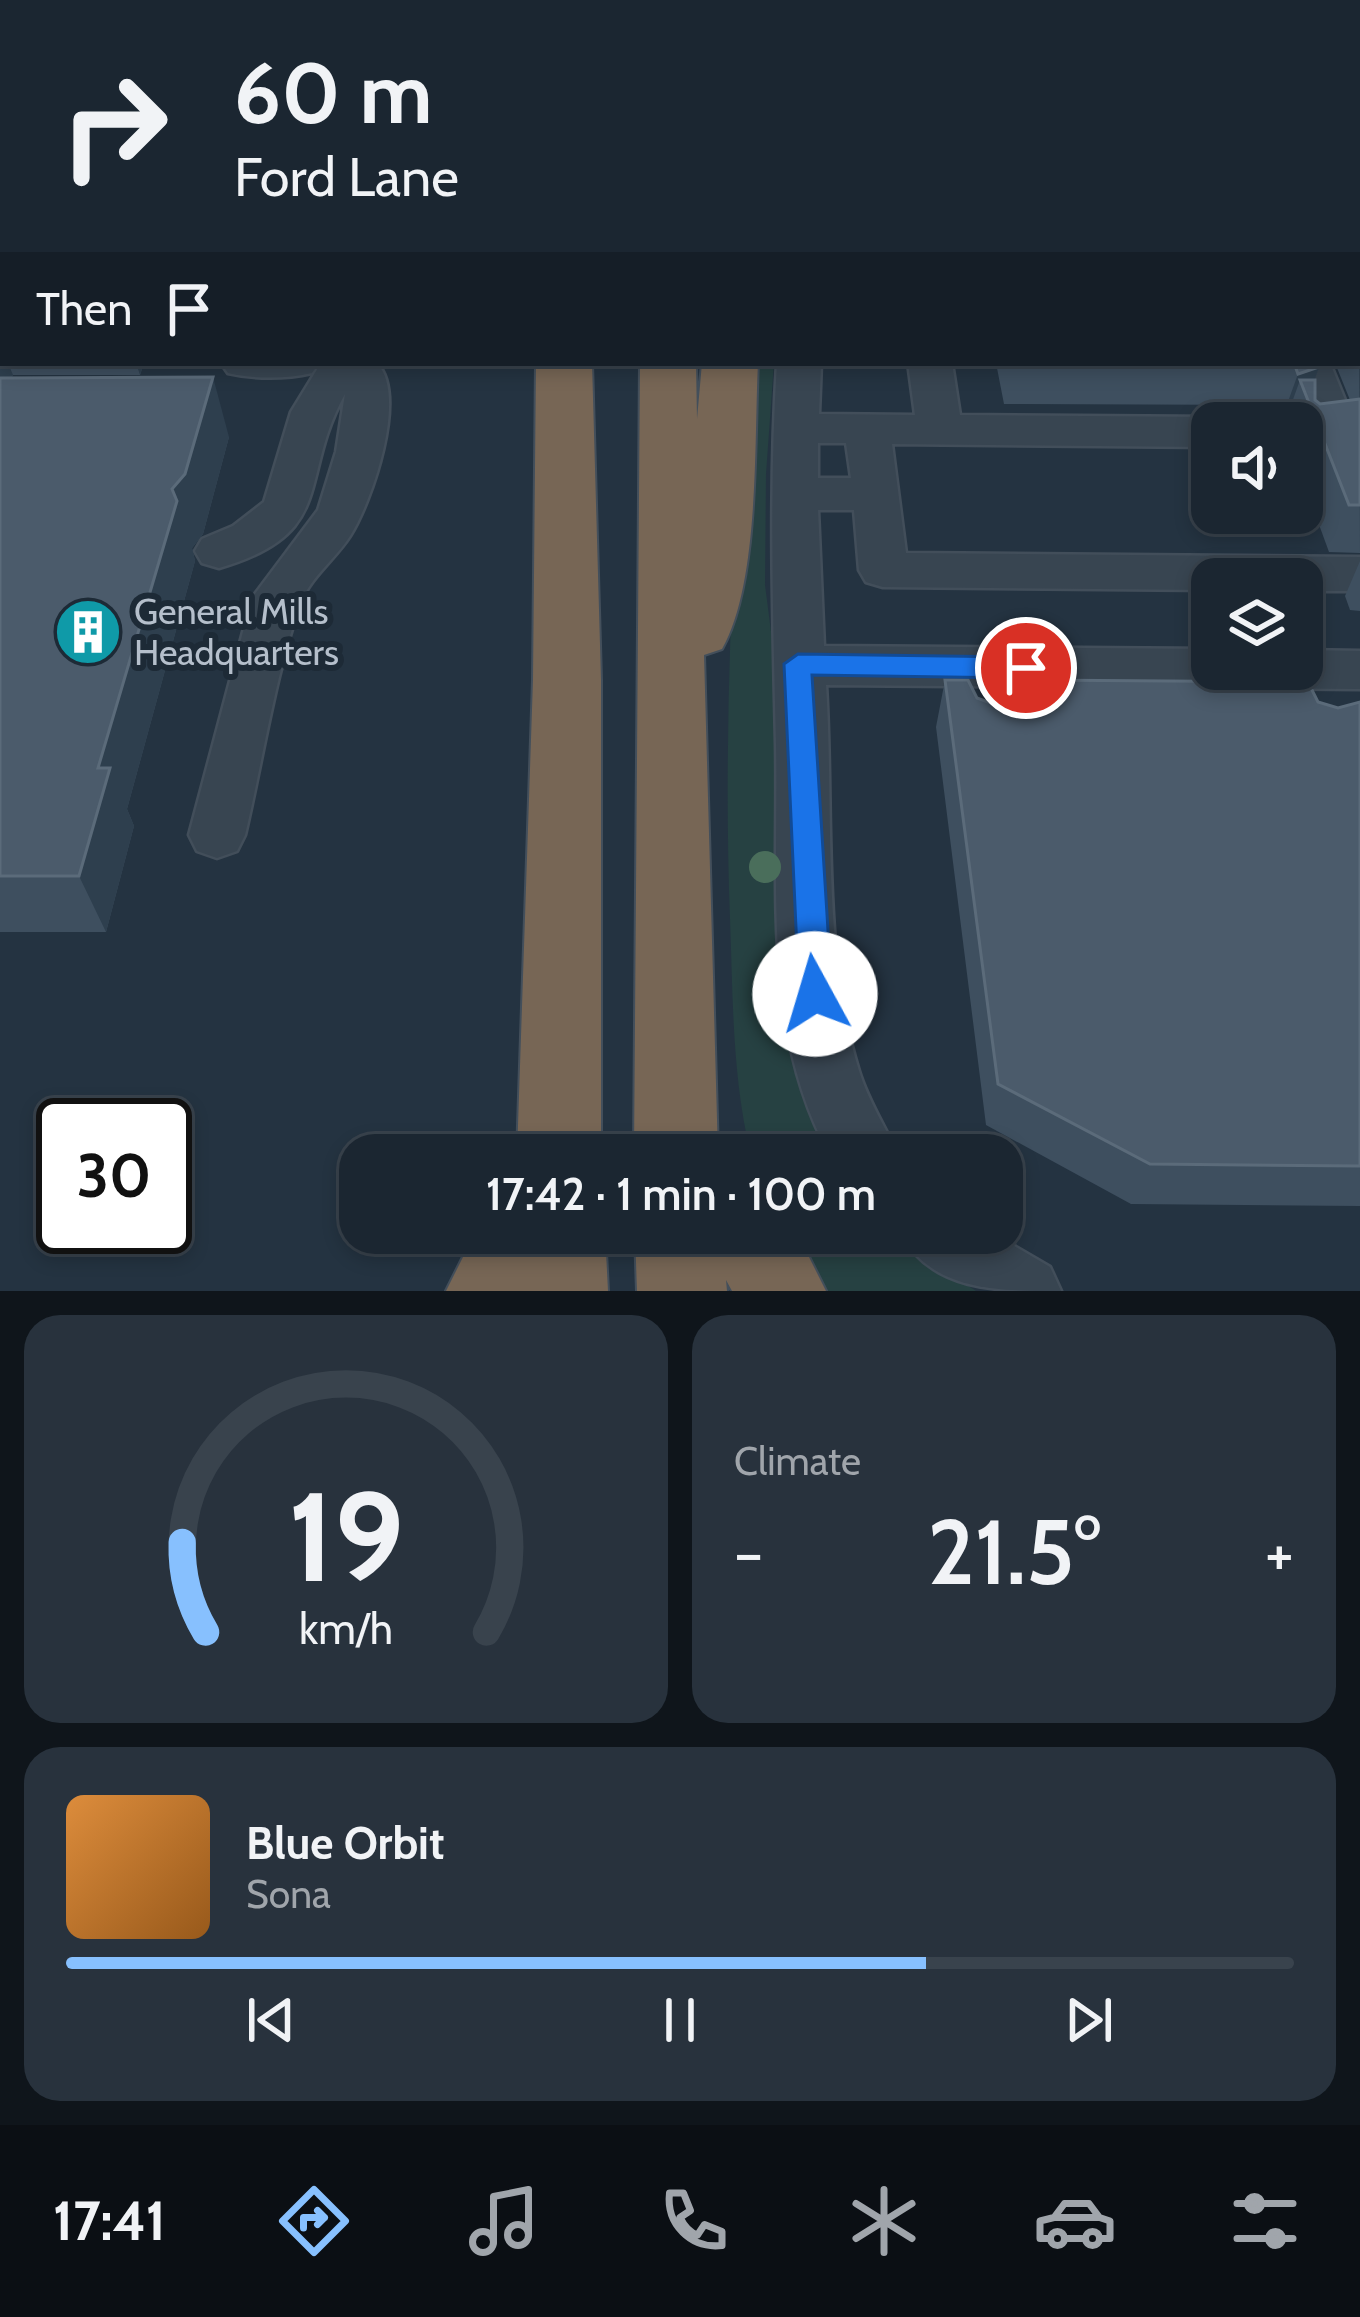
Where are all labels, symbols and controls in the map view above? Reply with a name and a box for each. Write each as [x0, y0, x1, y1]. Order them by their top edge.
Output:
text: 60 m [234, 42, 432, 144]
icon: right [36, 48, 192, 204]
text: Ford Lane [234, 144, 459, 210]
icon: arrive [156, 276, 222, 342]
text: Then [36, 282, 132, 336]
map controls [1191, 402, 1323, 690]
button: sound [1191, 402, 1323, 534]
button: layers [1191, 558, 1323, 690]
place label: General Mills Headquarters [134, 589, 339, 674]
building icon: General Mills Headquarters [53, 597, 123, 667]
pin [975, 617, 1077, 719]
icon: arrive [993, 635, 1059, 701]
position arrow [752, 931, 878, 1057]
speed limit sign: 30 [36, 1098, 192, 1254]
text: 17:42 · 1 min · 100 m [486, 1167, 876, 1221]
text: Climate [734, 1437, 861, 1485]
text: 19 [288, 1461, 404, 1612]
text: 21.5° [927, 1497, 1101, 1607]
text: − [734, 1512, 763, 1593]
text: + [1265, 1512, 1294, 1593]
text: km/h [299, 1603, 393, 1655]
text: Blue Orbit [246, 1816, 444, 1870]
text: Sona [246, 1870, 331, 1918]
icon: previous [238, 1987, 304, 2053]
icon: pause [647, 1987, 713, 2053]
icon: next [1056, 1987, 1122, 2053]
icon: directions [272, 2179, 356, 2263]
icon: music [462, 2179, 546, 2263]
icon: phone [652, 2179, 736, 2263]
icon: climate [842, 2179, 926, 2263]
icon: car [1033, 2179, 1117, 2263]
icon: filters [1223, 2179, 1307, 2263]
text: 17:41 [53, 2188, 166, 2254]

